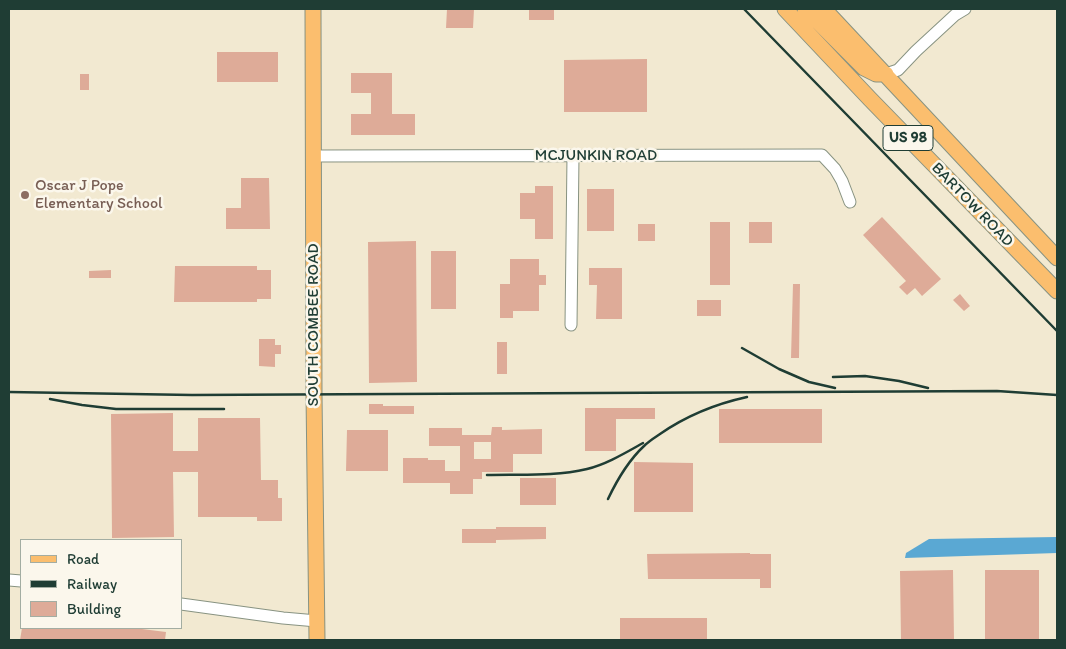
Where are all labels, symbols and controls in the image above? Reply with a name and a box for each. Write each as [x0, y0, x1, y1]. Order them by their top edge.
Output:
road number: US 98 [883, 126, 933, 150]
street label: MCJUNKIN ROAD [535, 146, 657, 166]
street label: BARTOW ROAD [927, 159, 1017, 251]
place label: Oscar J Pope Elementary School [35, 176, 163, 214]
marker: Oscar J Pope Elementary School [19, 189, 31, 201]
street label: SOUTH COMBEE ROAD [304, 243, 324, 407]
legend [20, 539, 182, 629]
text: Road [67, 550, 99, 568]
text: Railway [67, 575, 117, 593]
text: Building [67, 600, 121, 618]

